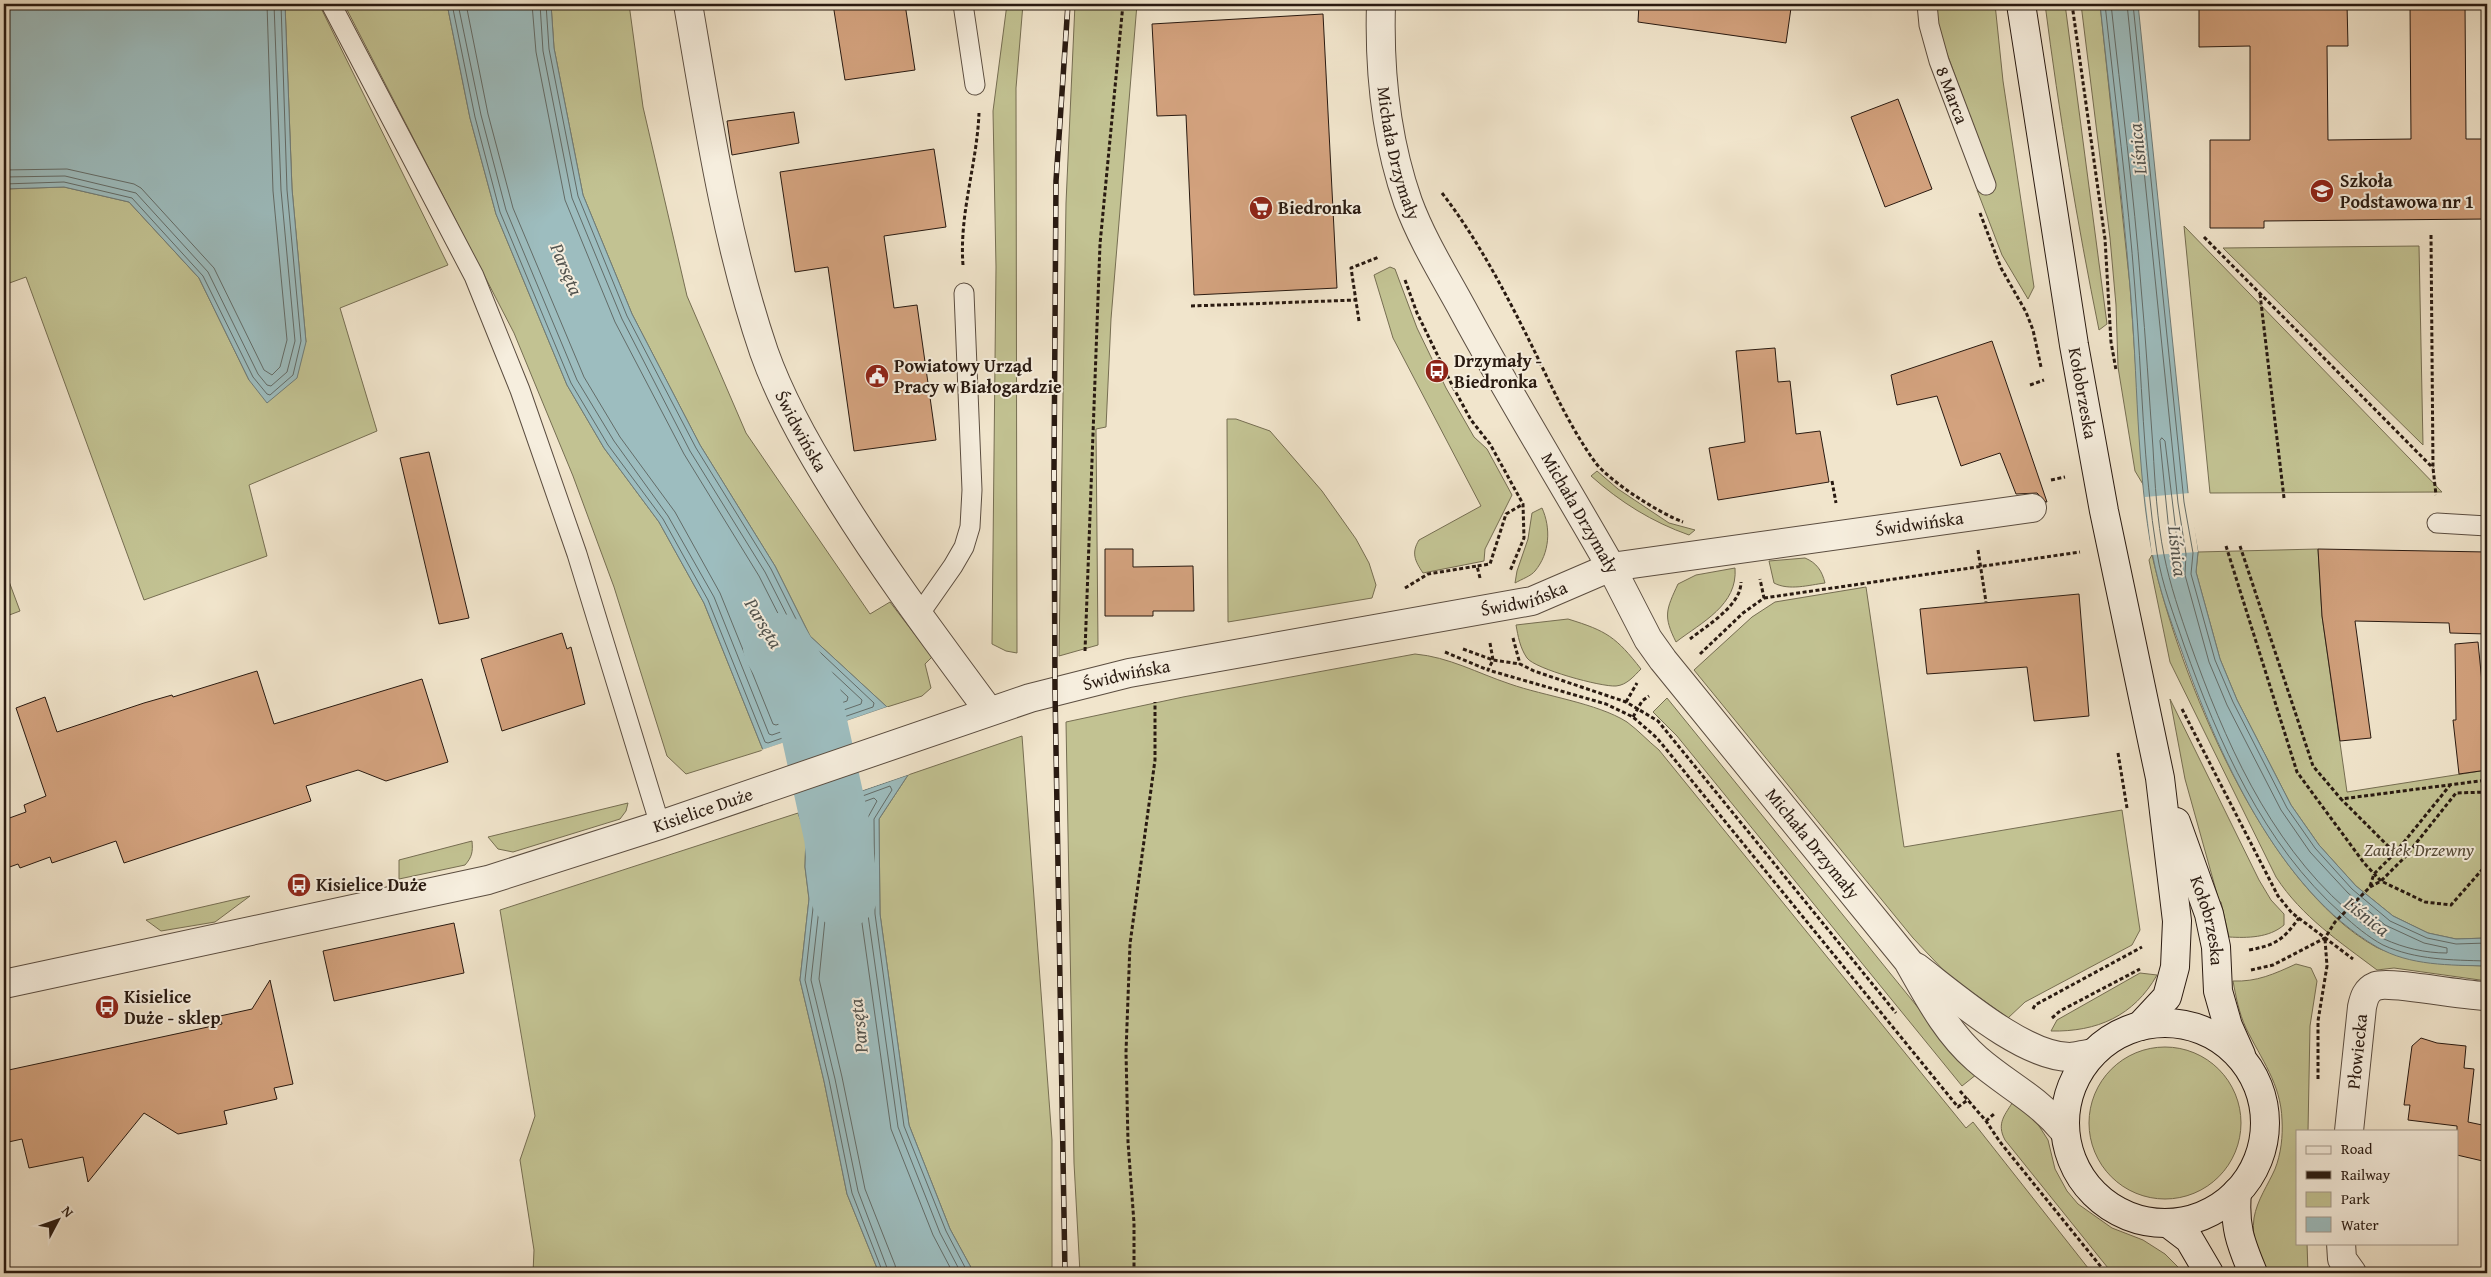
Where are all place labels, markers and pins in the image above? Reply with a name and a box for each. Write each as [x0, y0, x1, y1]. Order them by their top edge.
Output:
place label: Szkoła Podstawowa nr 1 [2340, 167, 2474, 215]
school or university icon: Szkoła Podstawowa nr 1 [2309, 178, 2335, 204]
place label: Biedronka [1278, 194, 1362, 221]
supermarket icon: Biedronka [1248, 195, 1274, 221]
place label: Drzymały - Biedronka [1454, 347, 1543, 395]
place label: Powiatowy Urząd Pracy w Białogardzie [894, 352, 1062, 400]
bus stop icon: Drzymały - Biedronka [1424, 358, 1450, 384]
public building icon: Powiatowy Urząd Pracy w Białogardzie [864, 363, 890, 389]
place label: Kisielice Duże [316, 871, 427, 898]
bus stop icon: Kisielice Duże [286, 872, 312, 898]
place label: Kisielice Duże - sklep [124, 983, 221, 1031]
bus stop icon: Kisielice Duże - sklep [94, 994, 120, 1020]

